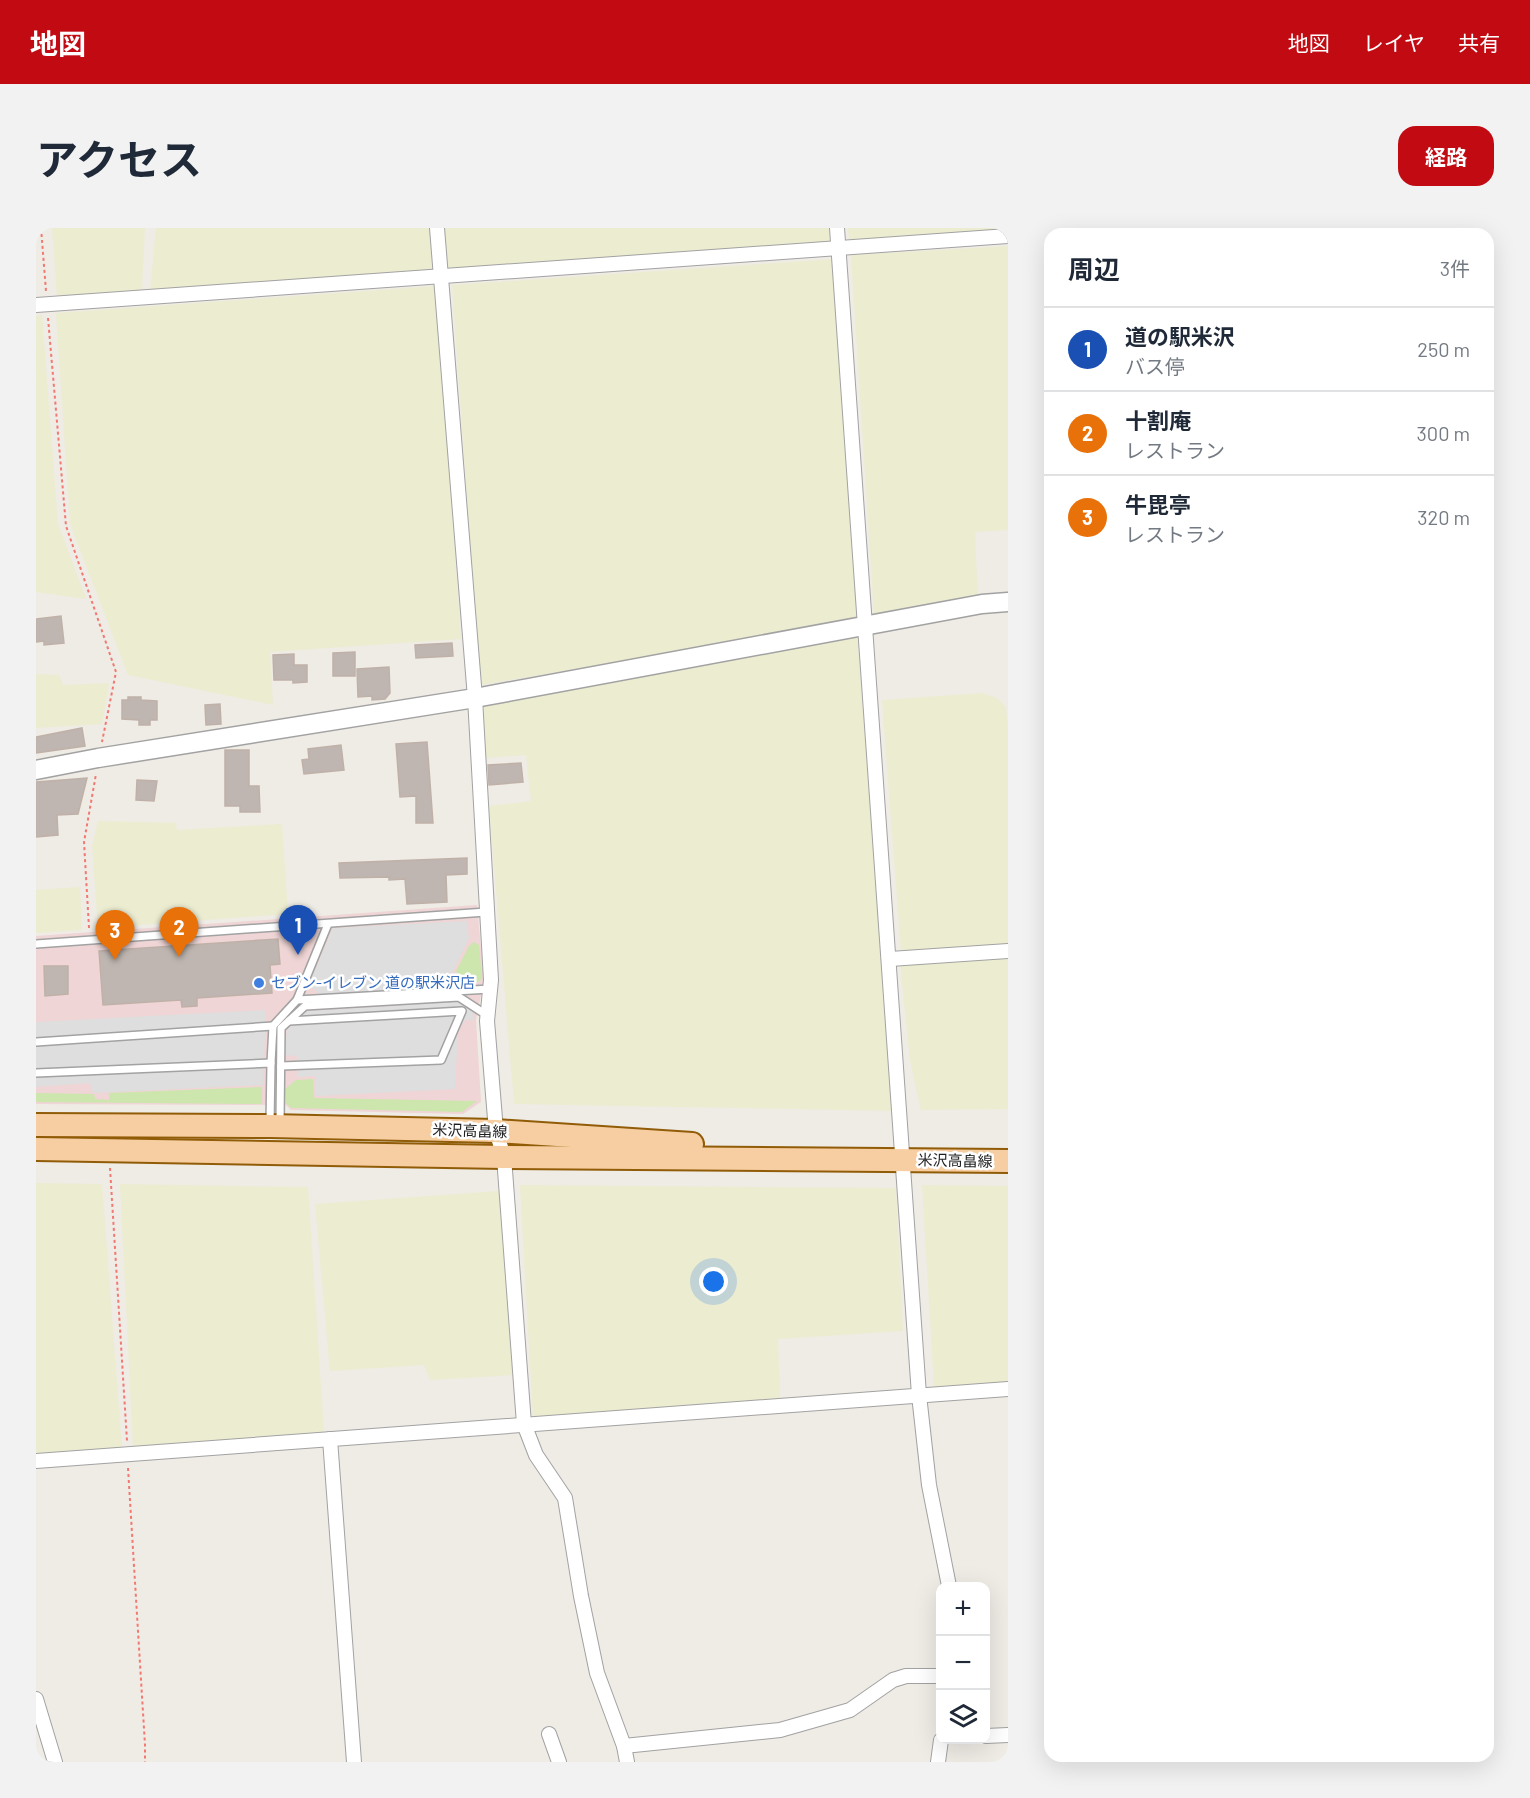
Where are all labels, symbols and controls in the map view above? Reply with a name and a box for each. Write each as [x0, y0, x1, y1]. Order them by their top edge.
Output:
text: 地図 [30, 26, 86, 60]
text: 地図 [1288, 30, 1330, 55]
text: レイヤ [1363, 30, 1425, 55]
text: 共有 [1458, 30, 1500, 55]
button: 経路 [1398, 126, 1494, 186]
text: アクセス [36, 133, 202, 183]
text: 周辺 [1068, 253, 1120, 284]
text: 3件 [1440, 256, 1470, 280]
text: 道の駅米沢 [1125, 323, 1235, 349]
text: 1 [1084, 337, 1091, 361]
text: 250 m [1417, 337, 1470, 361]
text: バス停 [1125, 354, 1185, 378]
text: 十割庵 [1125, 407, 1191, 433]
text: 2 [1082, 421, 1093, 445]
text: 300 m [1417, 421, 1470, 445]
text: レストラン [1125, 438, 1225, 462]
text: 牛毘亭 [1125, 491, 1191, 517]
text: 3 [1082, 505, 1093, 529]
text: 320 m [1417, 505, 1470, 529]
text: レストラン [1125, 522, 1225, 546]
pin: 1 [278, 906, 318, 955]
pin: 2 [160, 908, 198, 957]
pin: 3 [96, 910, 134, 960]
place label: セブン-イレブン 道の駅米沢店 [271, 973, 475, 991]
marker: セブン-イレブン 道の駅米沢店 [252, 976, 266, 990]
street label: 米沢高畠線 [432, 1120, 508, 1140]
street label: 米沢高畠線 [917, 1150, 993, 1170]
your location [699, 1267, 728, 1296]
map controls [936, 1582, 990, 1744]
button: + [936, 1582, 990, 1636]
button: − [936, 1636, 990, 1690]
button: layers [936, 1690, 990, 1744]

